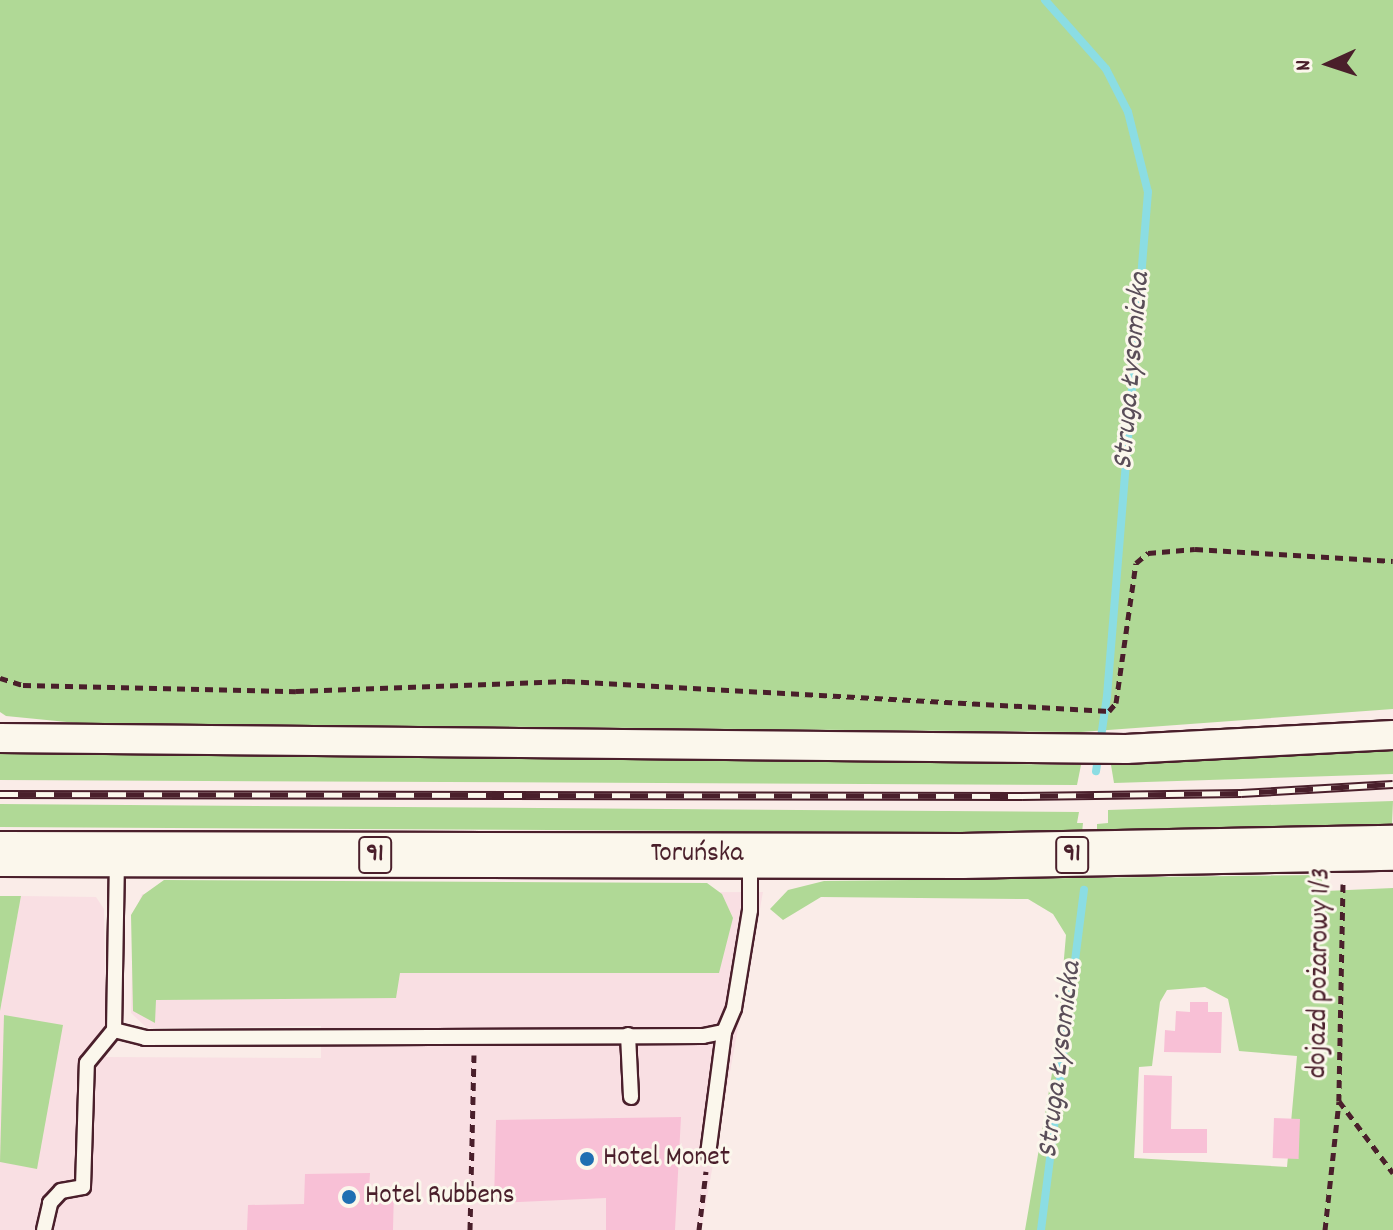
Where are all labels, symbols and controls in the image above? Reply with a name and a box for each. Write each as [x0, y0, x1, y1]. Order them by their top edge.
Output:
north arrow [1289, 24, 1369, 104]
text: N [1289, 59, 1320, 72]
water label: Struga Łysomicka [1107, 271, 1161, 471]
road number: 91 [357, 833, 393, 877]
road number: 91 [1054, 833, 1090, 877]
street label: Toruńska [651, 838, 743, 872]
street label: dojazd pożarowy 1/3 [1302, 867, 1340, 1079]
water label: Struga Łysomicka [1032, 960, 1092, 1160]
place label: Hotel Monet [603, 1142, 730, 1176]
marker: Hotel Monet [578, 1150, 596, 1168]
place label: Hotel Rubbens [365, 1180, 515, 1214]
marker: Hotel Rubbens [340, 1188, 358, 1206]

